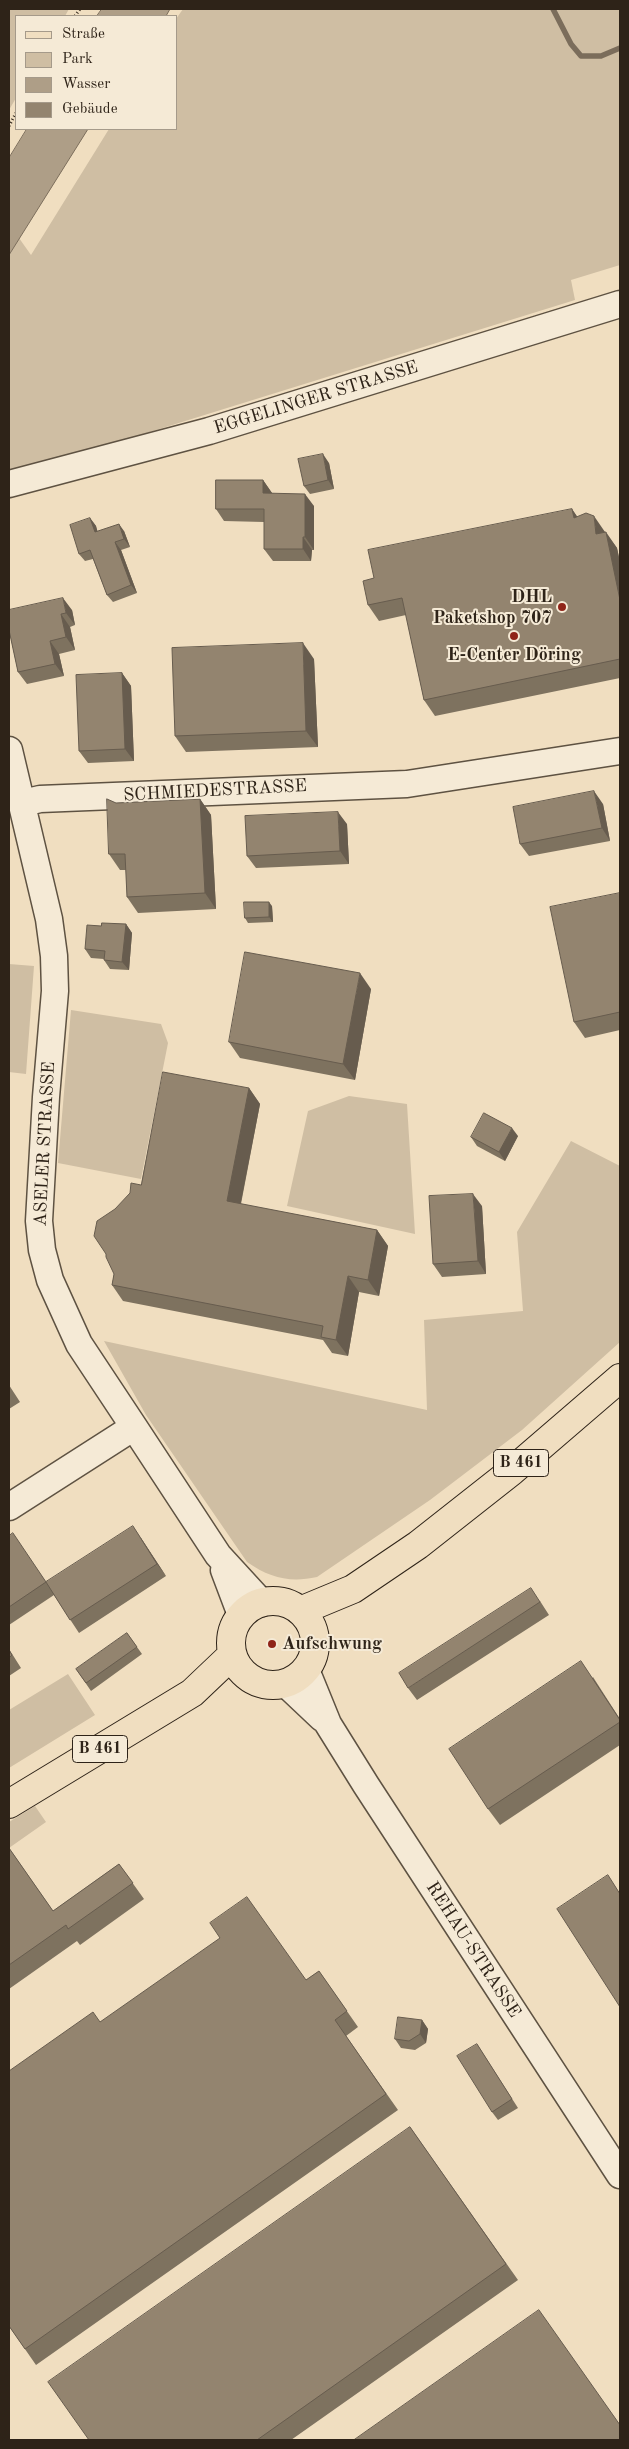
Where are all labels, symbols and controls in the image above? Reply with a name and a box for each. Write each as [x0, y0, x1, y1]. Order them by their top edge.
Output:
legend [15, 15, 178, 130]
text: Straße [62, 27, 105, 42]
text: Park [62, 52, 93, 67]
text: Wasser [62, 77, 110, 92]
text: Gebäude [62, 102, 118, 117]
street label: EGGELINGER STRASSE [211, 357, 421, 439]
place label: DHL Paketshop 707 [433, 586, 552, 628]
marker: DHL Paketshop 707 [556, 601, 568, 613]
marker: E-Center Döring [508, 630, 520, 642]
place label: E-Center Döring [447, 644, 581, 666]
street label: SCHMIEDESTRASSE [123, 775, 307, 807]
street label: ASELER STRASSE [30, 1061, 60, 1227]
road number: B 461 [494, 1450, 548, 1476]
place label: Aufschwung [282, 1633, 382, 1655]
marker: Aufschwung [266, 1638, 278, 1650]
road number: B 461 [72, 1736, 128, 1762]
street label: REHAU-STRASSE [421, 1878, 525, 2022]

